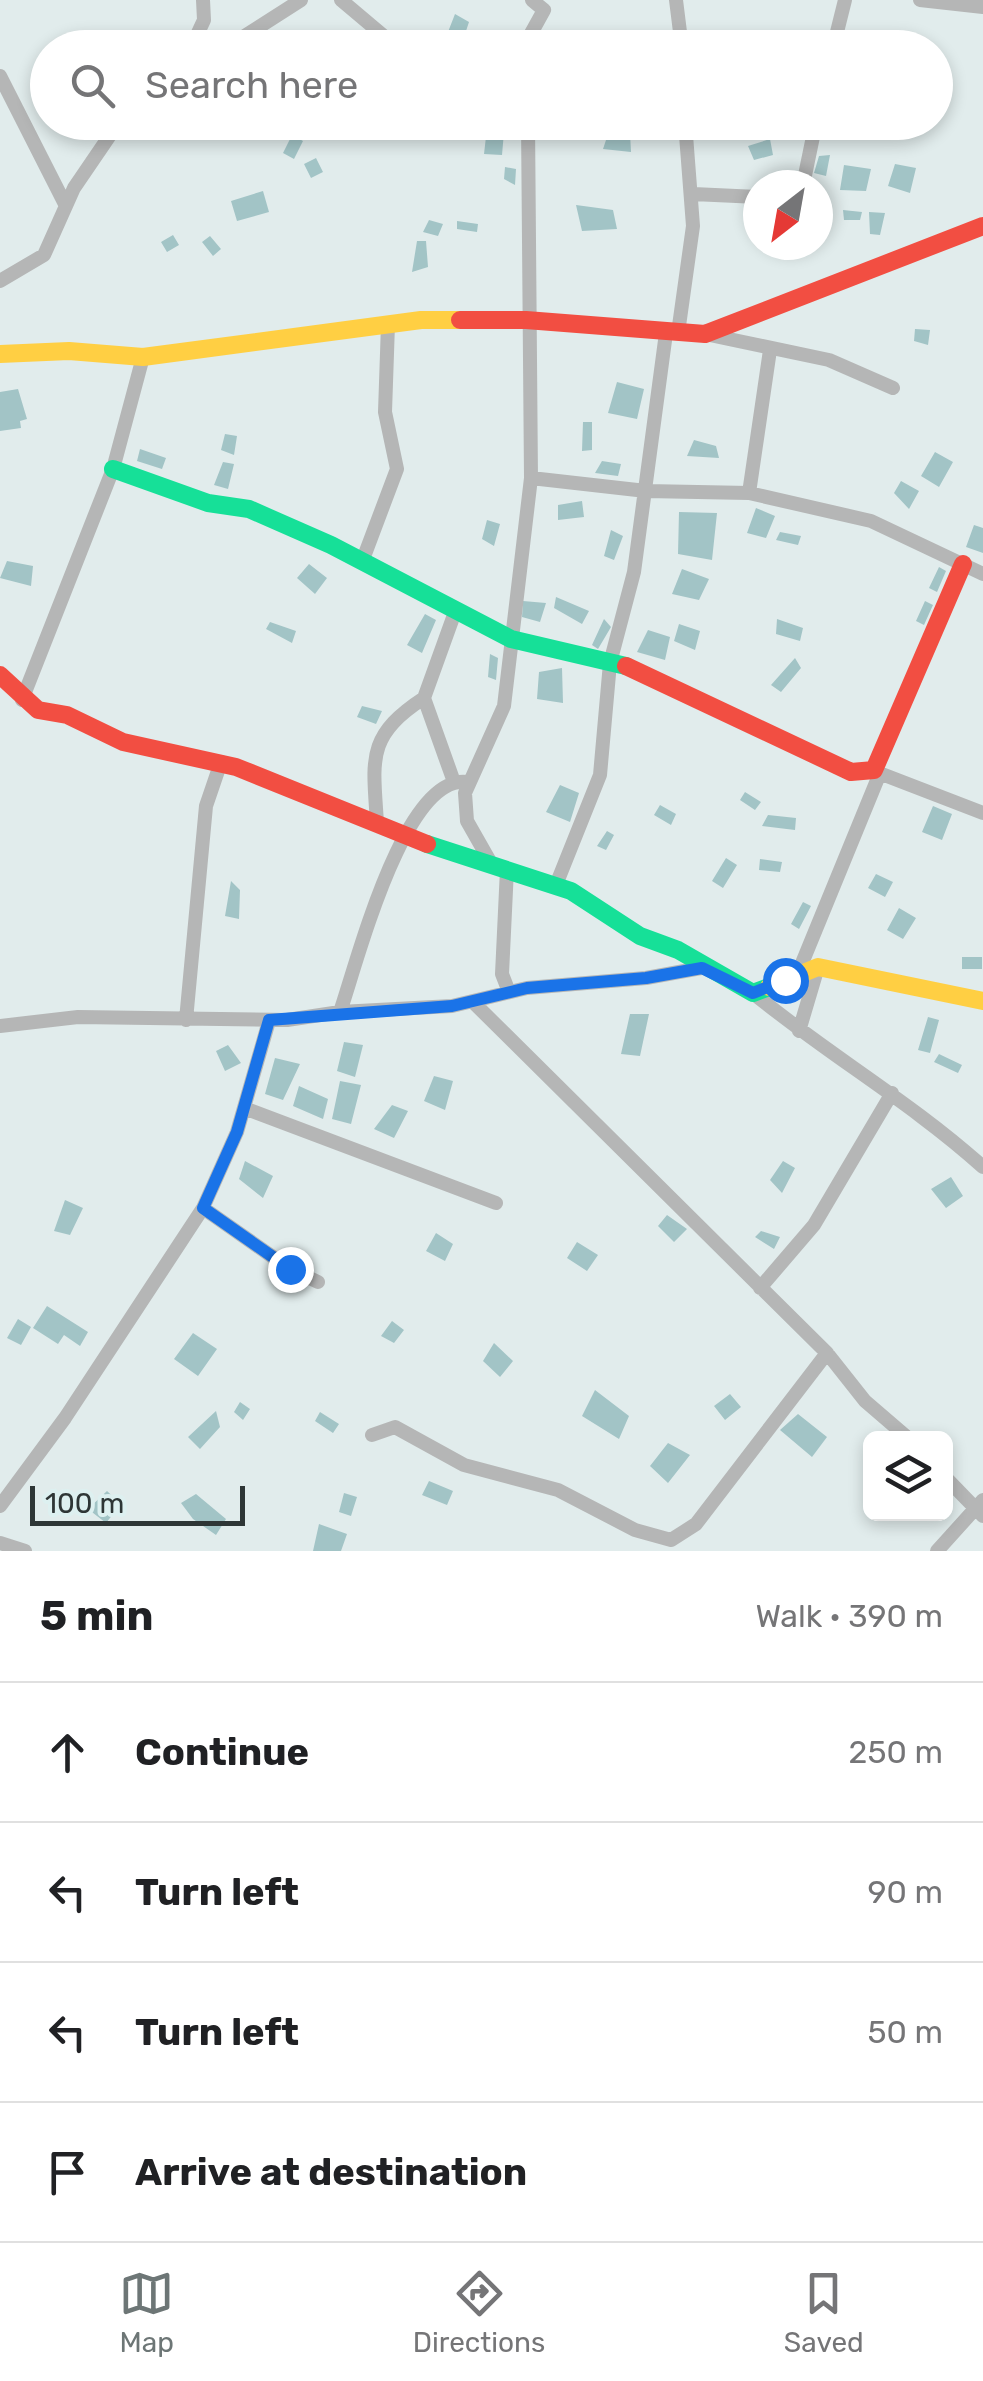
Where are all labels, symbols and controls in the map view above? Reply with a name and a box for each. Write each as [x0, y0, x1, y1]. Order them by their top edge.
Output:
search box [30, 30, 953, 140]
icon: search [65, 58, 120, 113]
text: Search here [145, 62, 358, 108]
north arrow [743, 170, 833, 260]
route start [763, 958, 809, 1004]
route end [268, 1247, 314, 1293]
map controls [863, 1431, 953, 1521]
button: layers [863, 1431, 953, 1521]
scale bar [30, 1481, 245, 1526]
text: 100 m [45, 1487, 124, 1520]
text: 5 min [40, 1591, 154, 1641]
text: Walk · 390 m [755, 1597, 943, 1635]
icon: ahead [40, 1725, 95, 1780]
text: Continue [135, 1729, 309, 1775]
text: 250 m [849, 1733, 943, 1771]
icon: left [40, 1865, 95, 1920]
text: Turn left [135, 1869, 299, 1915]
text: 90 m [867, 1873, 943, 1911]
icon: left [40, 2005, 95, 2060]
text: Turn left [135, 2009, 299, 2055]
text: 50 m [867, 2013, 943, 2051]
icon: arrive [40, 2145, 95, 2200]
text: Arrive at destination [135, 2149, 527, 2195]
tab: Map [119, 2266, 174, 2359]
tab: Directions [413, 2266, 545, 2359]
tab: Saved [784, 2266, 864, 2359]

